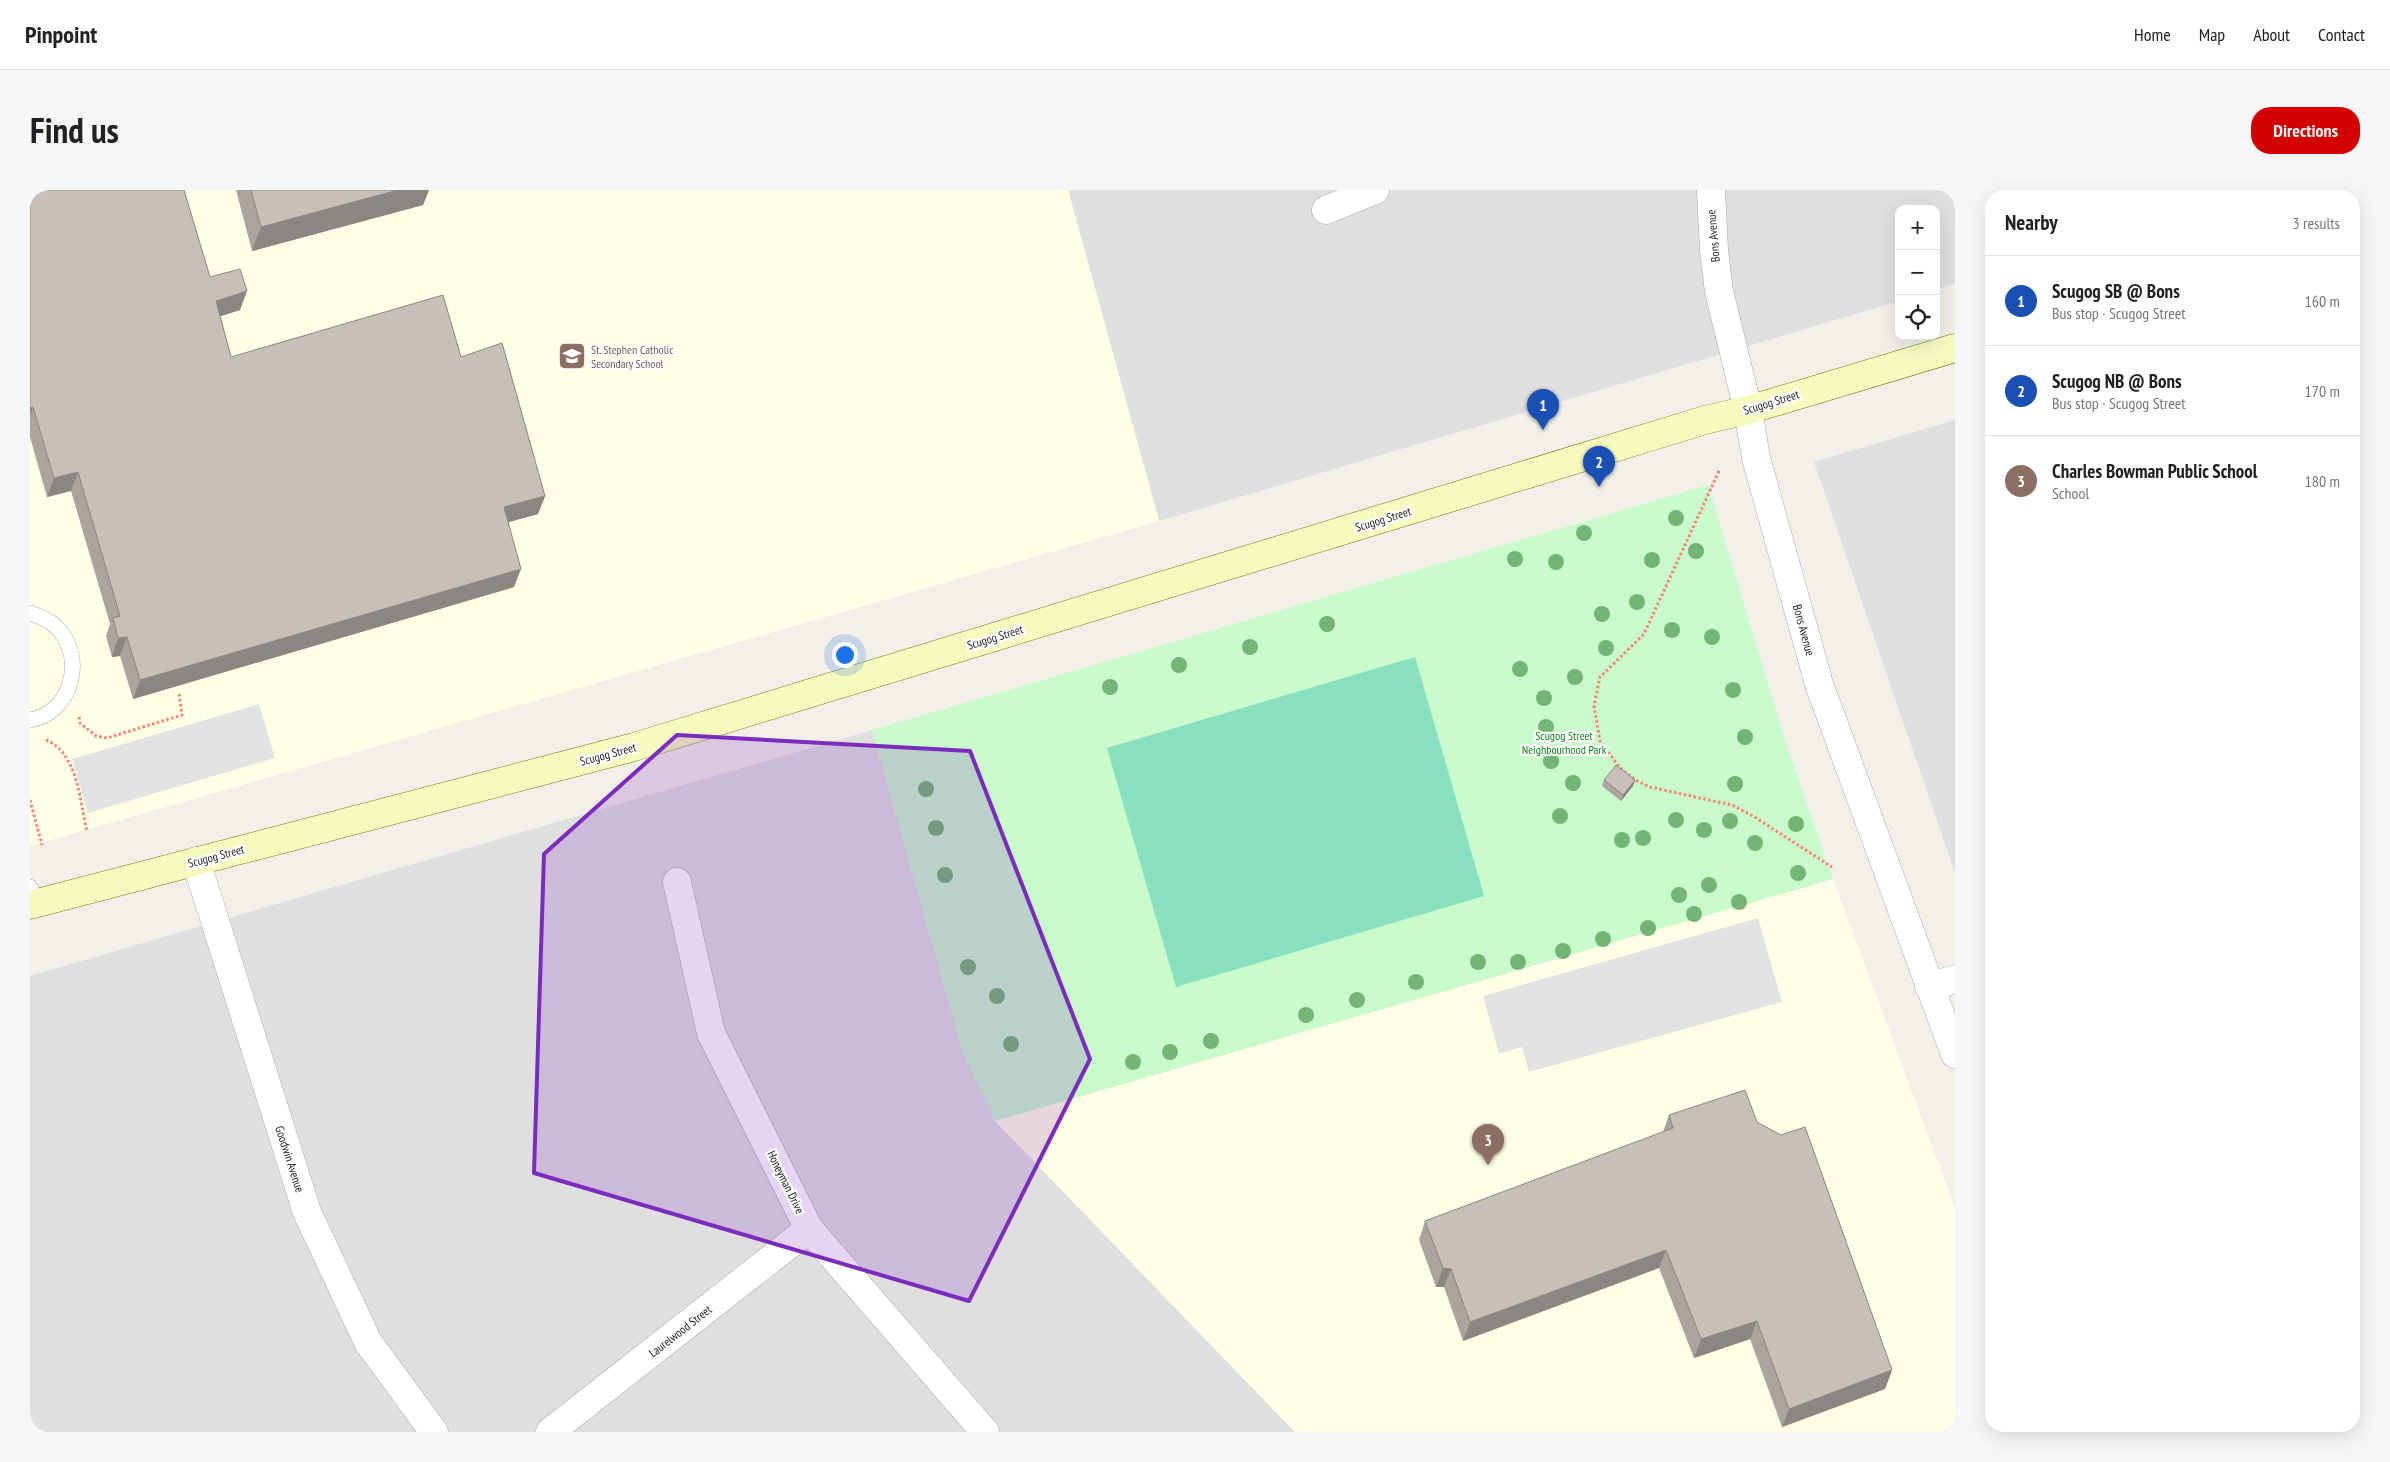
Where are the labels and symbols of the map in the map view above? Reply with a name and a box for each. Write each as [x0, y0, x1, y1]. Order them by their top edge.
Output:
street label: Bons Avenue [1703, 209, 1723, 263]
school or university icon: St. Stephen Catholic Secondary School [557, 341, 587, 371]
place label: St. Stephen Catholic Secondary School [591, 342, 674, 371]
street label: Scugog Street [1741, 386, 1801, 418]
pin: 1 [1527, 389, 1559, 430]
pin: 2 [1583, 446, 1615, 487]
street label: Scugog Street [1353, 503, 1413, 535]
street label: Bons Avenue [1790, 603, 1818, 657]
street label: Scugog Street [965, 621, 1025, 653]
your location [832, 642, 858, 668]
park label: Scugog Street Neighbourhood Park [1522, 728, 1607, 757]
street label: Scugog Street [578, 739, 638, 769]
street label: Scugog Street [186, 841, 246, 871]
street label: Goodwin Avenue [272, 1124, 308, 1194]
pin: 3 [1472, 1124, 1504, 1165]
street label: Honeyman Drive [764, 1148, 808, 1216]
street label: Laurelwood Street [646, 1301, 715, 1360]

